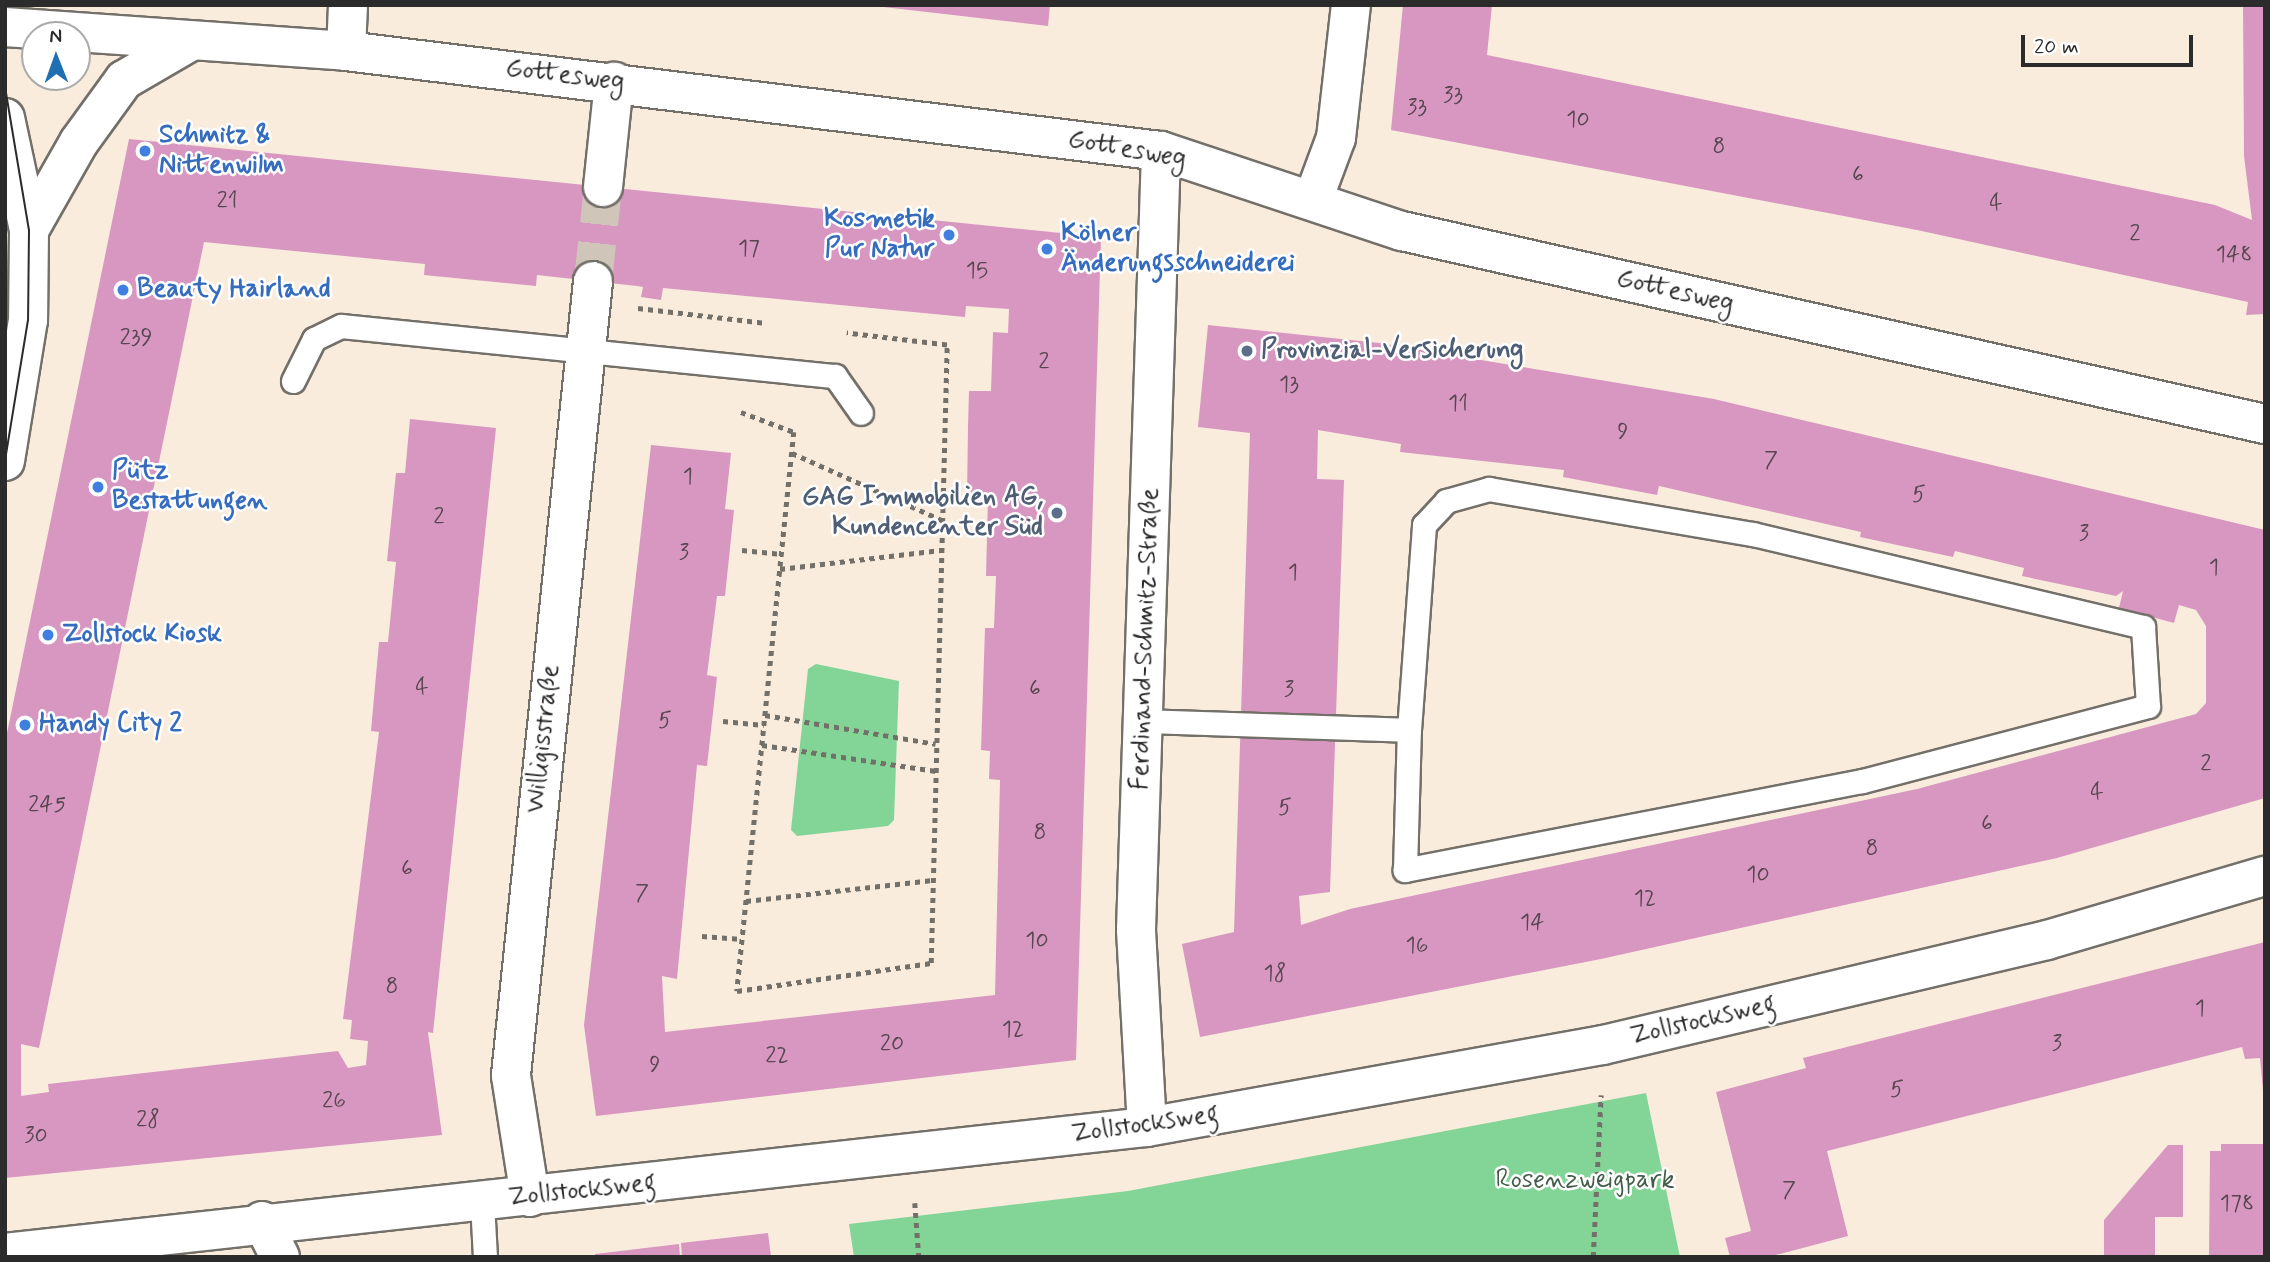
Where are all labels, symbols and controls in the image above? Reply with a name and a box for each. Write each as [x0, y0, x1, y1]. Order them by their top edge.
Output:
north arrow [21, 21, 91, 91]
scale bar [2025, 21, 2196, 65]
text: N [49, 24, 62, 49]
text: 20 m [2034, 33, 2079, 61]
street label: Gottesweg [504, 53, 626, 99]
house number: 33 [1443, 82, 1463, 110]
house number: 33 [1407, 94, 1427, 122]
house number: 10 [1566, 106, 1590, 134]
place label: Schmitz & Nittenwilm [159, 120, 284, 182]
street label: Gottesweg [1065, 124, 1189, 176]
house number: 8 [1713, 133, 1725, 161]
marker: Schmitz & Nittenwilm [137, 143, 153, 159]
house number: 6 [1852, 161, 1864, 189]
house number: 21 [216, 187, 238, 215]
house number: 4 [1989, 189, 2003, 217]
place label: Kosmetik Pur Natur [823, 204, 935, 266]
place label: Kölner Änderungsschneiderei [1061, 218, 1295, 280]
house number: 2 [2129, 220, 2141, 248]
marker: Kosmetik Pur Natur [941, 227, 957, 243]
house number: 17 [738, 235, 760, 263]
marker: Kölner Änderungsschneiderei [1039, 241, 1055, 257]
house number: 148 [2216, 241, 2252, 269]
house number: 15 [966, 257, 988, 285]
street label: Gottesweg [1613, 263, 1737, 321]
place label: Beauty Hairland [137, 274, 323, 306]
marker: Beauty Hairland [115, 282, 131, 298]
house number: 239 [119, 324, 153, 352]
place label: Provinzial-Versicherung [1261, 335, 1523, 367]
marker: Provinzial-Versicherung [1239, 343, 1255, 359]
house number: 2 [1038, 348, 1050, 376]
house number: 13 [1279, 371, 1299, 399]
house number: 11 [1448, 390, 1468, 418]
house number: 9 [1617, 418, 1629, 446]
house number: 7 [1764, 447, 1778, 475]
place label: Pütz Bestattungen [112, 456, 267, 518]
house number: 1 [683, 463, 693, 491]
marker: Pütz Bestattungen [90, 479, 106, 495]
house number: 5 [1912, 481, 1926, 509]
place label: GAG Immobilien AG, Kundencenter Süd [808, 482, 1043, 544]
street label: Ferdinand-Schmitz-Straße [1125, 487, 1167, 791]
house number: 2 [433, 503, 445, 531]
marker: GAG Immobilien AG, Kundencenter Süd [1049, 505, 1065, 521]
house number: 3 [2079, 520, 2089, 548]
house number: 3 [679, 539, 689, 567]
house number: 1 [2209, 554, 2219, 582]
house number: 1 [1288, 559, 1298, 587]
place label: Zollstock Kiosk [62, 619, 223, 651]
marker: Zollstock Kiosk [40, 627, 56, 643]
street label: Willigisstraße [521, 663, 567, 815]
house number: 4 [415, 673, 429, 701]
house number: 6 [1029, 675, 1041, 703]
house number: 3 [1284, 676, 1294, 704]
house number: 5 [658, 707, 672, 735]
place label: Handy City 2 [39, 709, 183, 741]
marker: Handy City 2 [17, 717, 33, 733]
house number: 2 [2200, 750, 2212, 778]
house number: 4 [2090, 778, 2104, 806]
house number: 245 [28, 791, 66, 819]
house number: 5 [1278, 794, 1292, 822]
house number: 6 [1981, 810, 1993, 838]
house number: 8 [1034, 819, 1046, 847]
house number: 8 [1866, 835, 1878, 863]
house number: 6 [401, 855, 413, 883]
house number: 10 [1746, 861, 1770, 889]
house number: 7 [635, 880, 649, 908]
house number: 12 [1634, 885, 1656, 913]
house number: 14 [1520, 909, 1544, 937]
house number: 10 [1025, 927, 1049, 955]
house number: 16 [1406, 932, 1428, 960]
house number: 18 [1264, 960, 1286, 988]
house number: 8 [386, 973, 398, 1001]
street label: Zollstocksweg [1627, 989, 1779, 1053]
house number: 1 [2195, 995, 2205, 1023]
house number: 12 [1002, 1016, 1024, 1044]
house number: 20 [880, 1030, 904, 1058]
house number: 3 [2052, 1030, 2062, 1058]
house number: 22 [765, 1042, 789, 1070]
house number: 9 [649, 1051, 661, 1079]
house number: 5 [1890, 1076, 1904, 1104]
house number: 26 [322, 1087, 346, 1115]
street label: Zollstocksweg [1069, 1099, 1221, 1151]
house number: 28 [136, 1106, 160, 1134]
house number: 30 [24, 1122, 48, 1150]
park label: Rosenzweigpark [1495, 1165, 1675, 1197]
street label: Zollstocksweg [507, 1168, 657, 1214]
house number: 7 [1782, 1177, 1796, 1205]
house number: 178 [2220, 1190, 2254, 1218]

